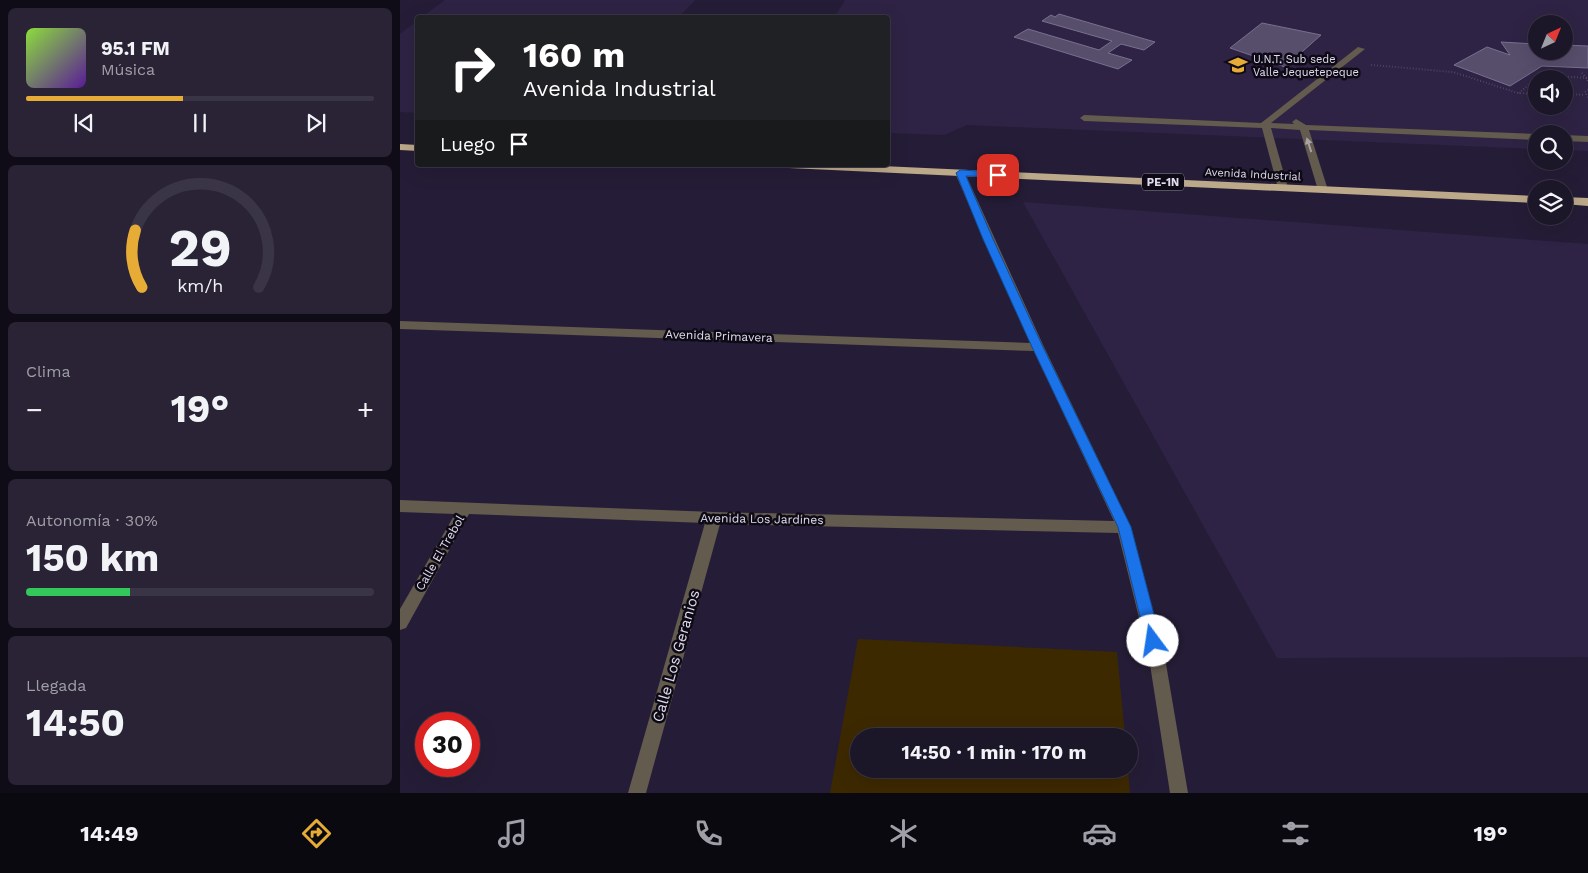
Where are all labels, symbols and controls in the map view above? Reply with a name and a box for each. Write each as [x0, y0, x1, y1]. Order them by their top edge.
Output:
north arrow [1528, 15, 1572, 60]
map controls [1528, 15, 1573, 225]
text: 160 m [523, 34, 625, 76]
icon: right [440, 35, 505, 100]
text: 95.1 FM [101, 37, 170, 60]
place label: U.N.T. Sub sede Valle Jequetepeque [1253, 53, 1359, 79]
school or university icon: U.N.T. Sub sede Valle Jequetepeque [1227, 54, 1249, 76]
text: Música [101, 60, 155, 79]
button: sound [1528, 70, 1573, 115]
text: Avenida Industrial [523, 76, 716, 101]
icon: previous [70, 109, 98, 137]
icon: pause [186, 109, 214, 137]
icon: next [302, 109, 330, 137]
button: search [1528, 125, 1573, 170]
icon: arrive [505, 130, 533, 158]
text: Luego [440, 133, 495, 156]
one-way arrow [1305, 137, 1313, 152]
pin [977, 154, 1019, 196]
icon: arrive [984, 161, 1012, 189]
street label: Avenida Industrial [1204, 165, 1302, 184]
road number: PE-1N [1142, 173, 1184, 190]
button: layers [1528, 180, 1573, 225]
text: 29 [168, 218, 232, 279]
text: km/h [177, 275, 223, 296]
street label: Avenida Primavera [665, 327, 773, 345]
text: Clima [26, 362, 70, 381]
text: 19° [171, 387, 229, 431]
text: − [26, 393, 43, 426]
text: + [357, 393, 374, 426]
text: Autonomía · 30% [26, 511, 158, 530]
street label: Avenida Los Jardines [700, 511, 824, 527]
street label: Calle El Trebol [413, 513, 467, 593]
text: 150 km [26, 536, 159, 580]
street label: Calle Los Geranios [649, 588, 704, 724]
position arrow [1126, 614, 1178, 666]
text: Llegada [26, 676, 86, 695]
text: 14:50 [26, 701, 125, 745]
speed limit sign: 30 [415, 712, 480, 777]
text: 14:50 · 1 min · 170 m [902, 741, 1086, 764]
icon: directions [299, 816, 334, 851]
icon: music [495, 816, 530, 851]
icon: phone [691, 816, 726, 851]
icon: climate [886, 816, 921, 851]
icon: car [1082, 816, 1117, 851]
icon: filters [1278, 816, 1313, 851]
text: 14:49 [80, 821, 138, 846]
text: 19° [1474, 821, 1508, 846]

